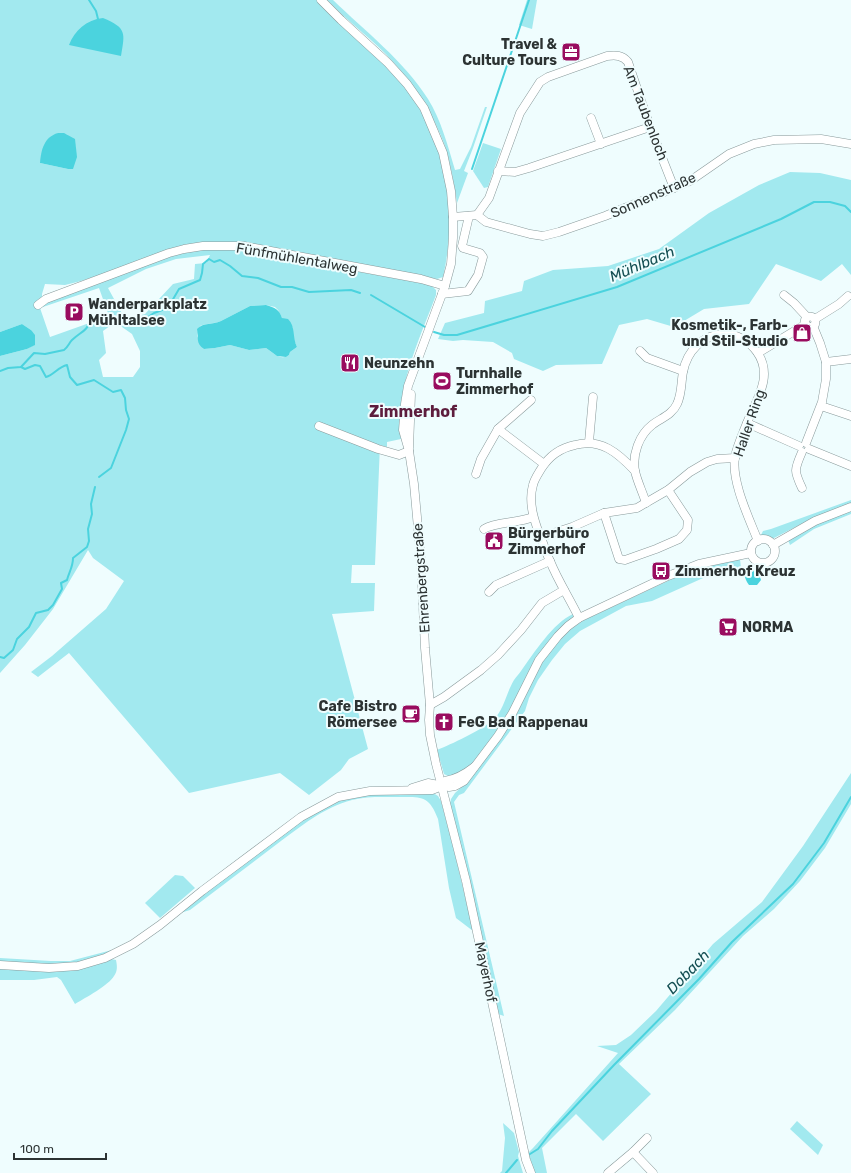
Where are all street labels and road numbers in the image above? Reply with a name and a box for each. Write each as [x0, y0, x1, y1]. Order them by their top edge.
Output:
street label: Am Taubenloch [620, 63, 671, 163]
street label: Sonnenstraße [608, 169, 699, 222]
street label: Fünfmühlentalweg [235, 239, 359, 278]
street label: Haller Ring [730, 387, 769, 459]
street label: Ehrenbergstraße [409, 522, 434, 633]
street label: Mayerhof [471, 940, 500, 1004]

